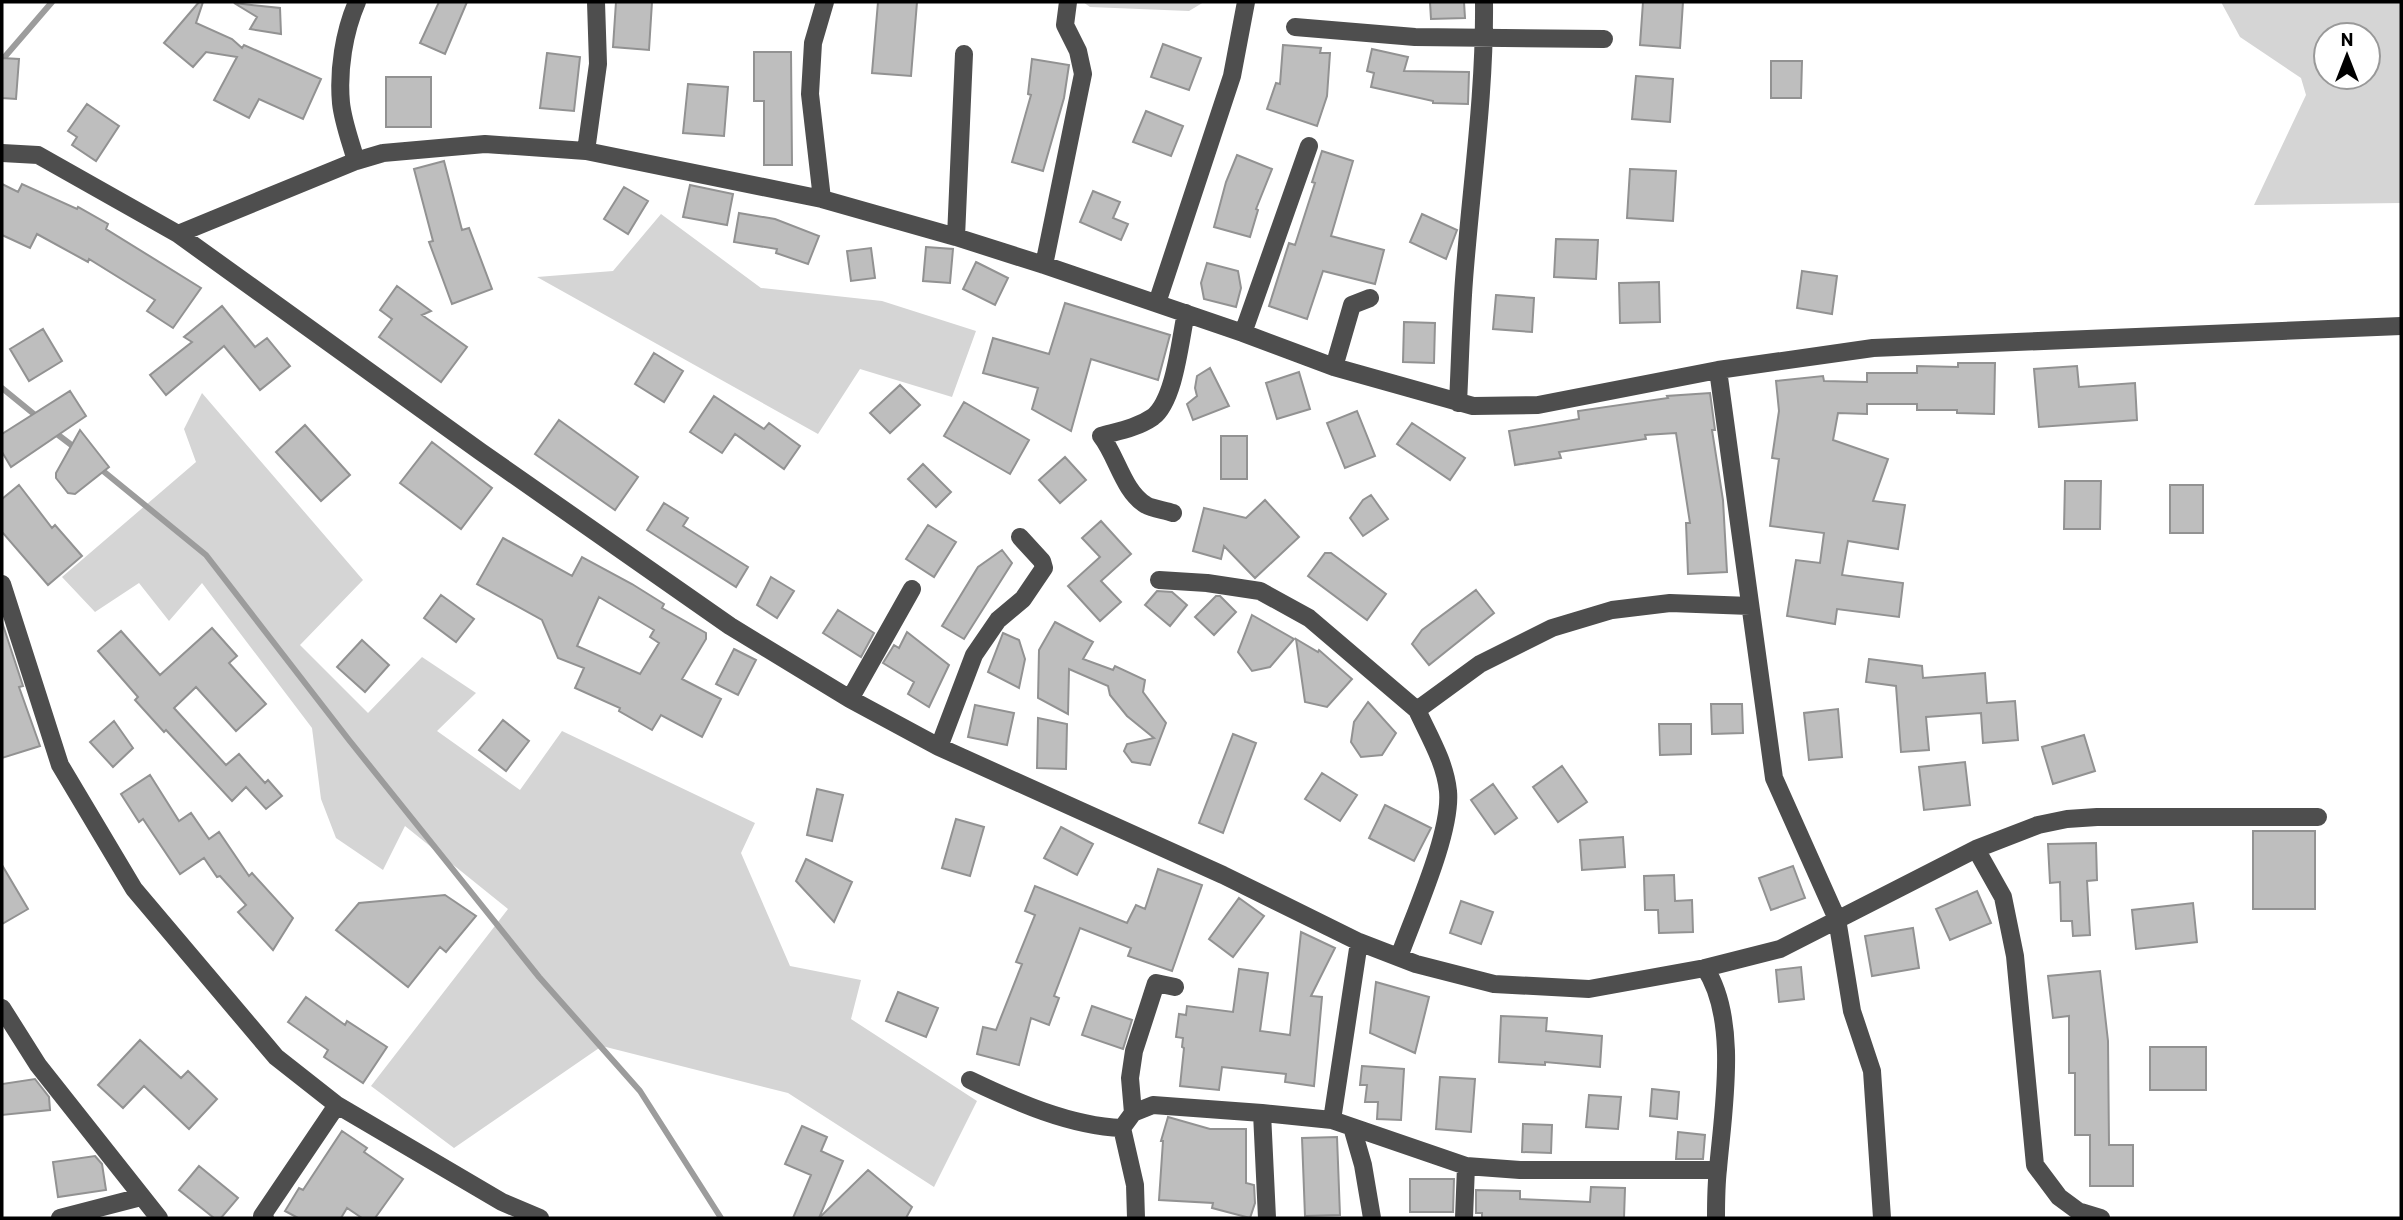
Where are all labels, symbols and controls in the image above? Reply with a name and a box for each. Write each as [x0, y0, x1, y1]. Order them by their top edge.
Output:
north arrow [2312, 21, 2382, 91]
text: N [2341, 27, 2353, 50]

